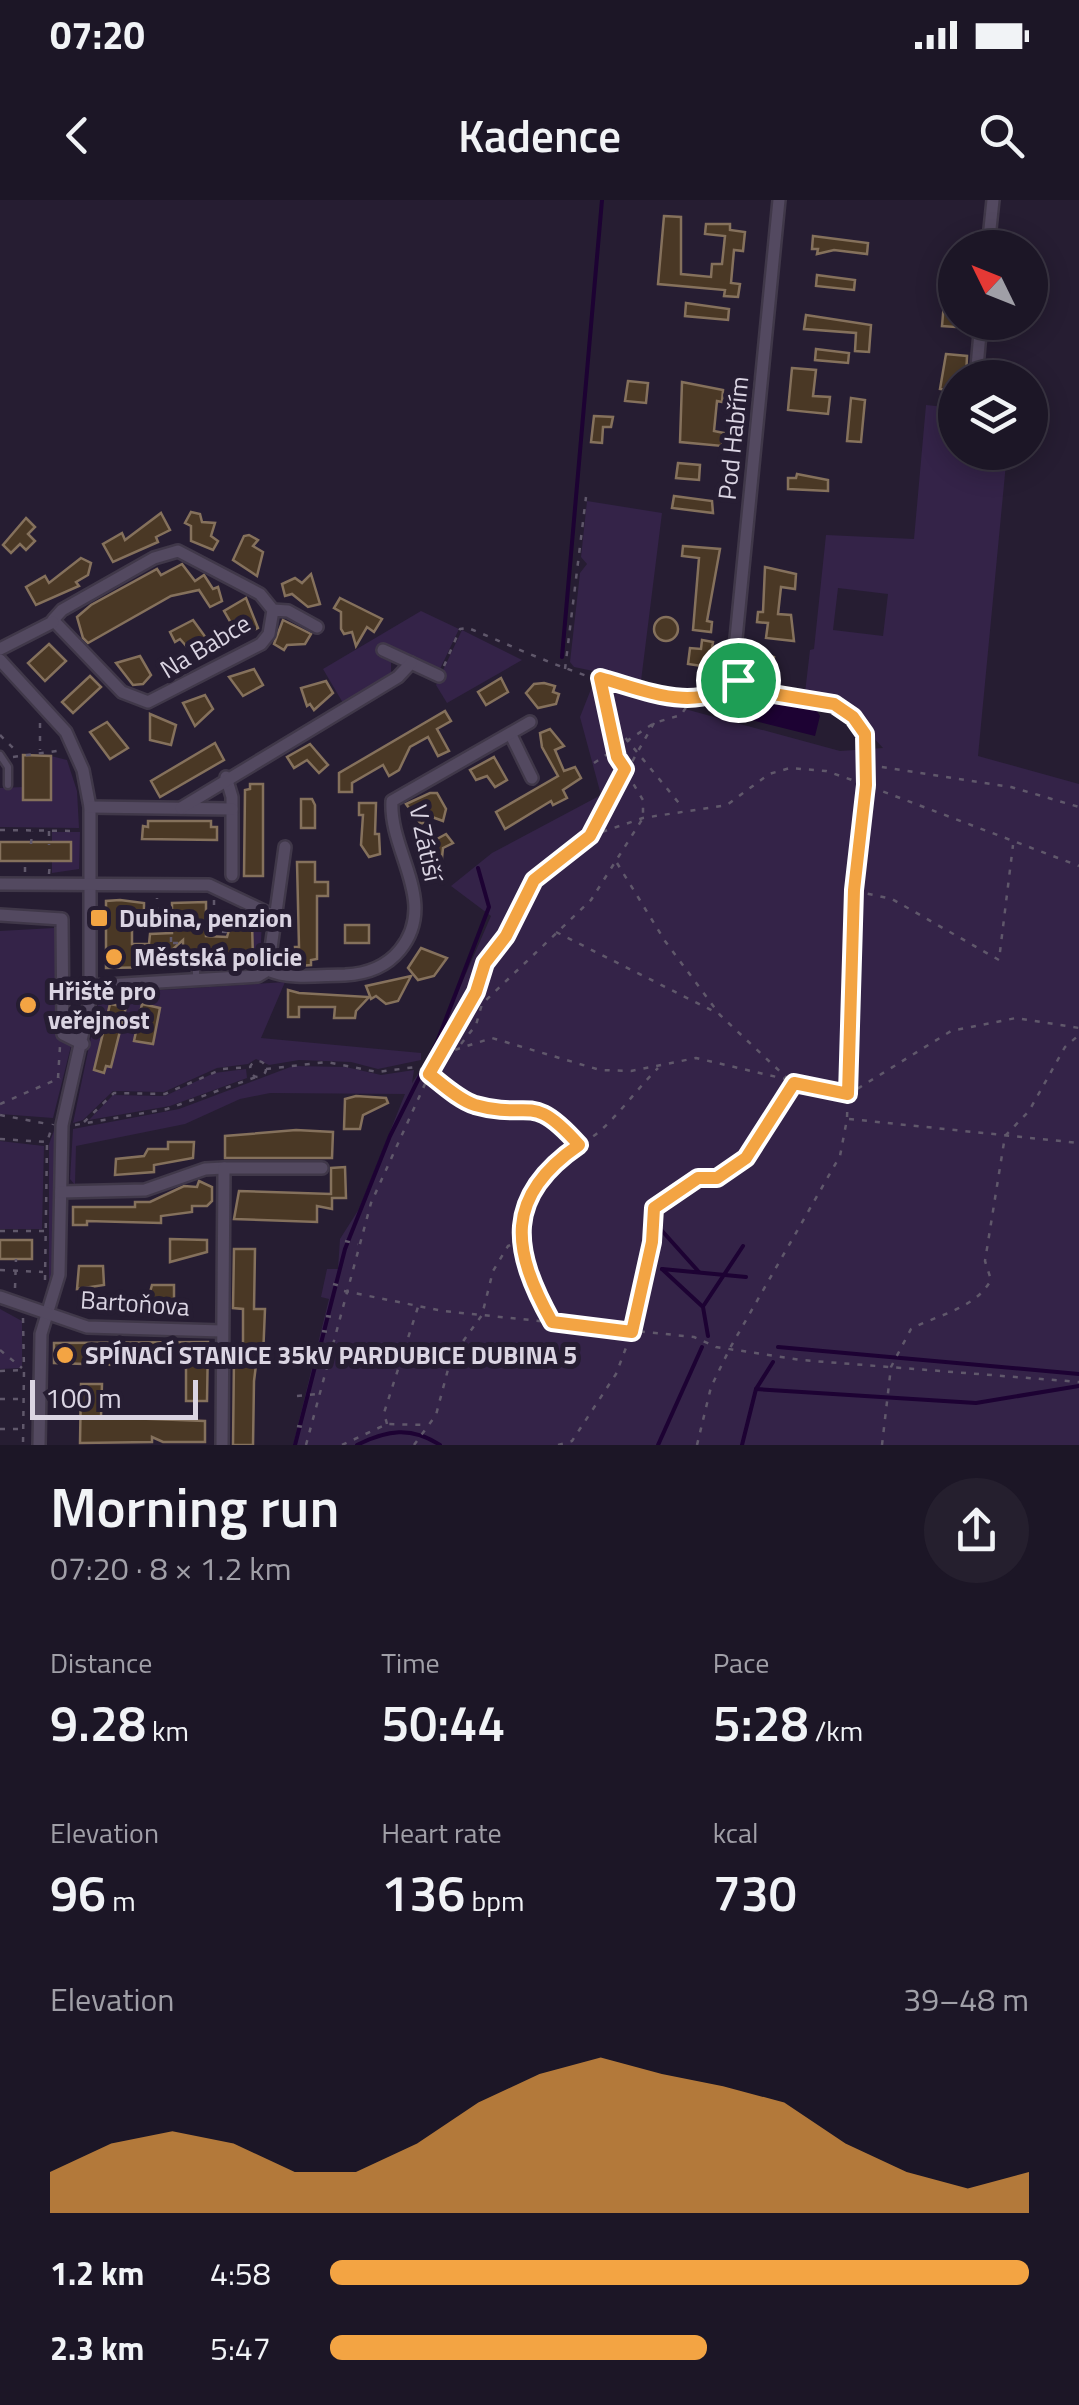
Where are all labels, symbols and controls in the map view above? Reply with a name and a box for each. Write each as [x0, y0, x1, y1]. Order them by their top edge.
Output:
text: 07:20 [50, 6, 145, 64]
text: Kadence [458, 101, 621, 169]
icon: back [50, 108, 105, 163]
icon: search [974, 108, 1029, 163]
north arrow [938, 230, 1048, 340]
map controls [938, 230, 1048, 470]
button: layers [938, 360, 1048, 470]
street label: Pod Habřím [708, 374, 758, 502]
street label: Na Babce [153, 604, 257, 688]
pin [696, 638, 781, 723]
icon: arrive [711, 653, 766, 708]
street label: V Zátiší [399, 801, 453, 886]
place label: Dubina, penzion [119, 899, 293, 937]
marker: Dubina, penzion [88, 907, 110, 929]
place label: Městská policie [134, 938, 302, 976]
marker: Městská policie [103, 946, 125, 968]
place label: Hřiště pro veřejnost [48, 972, 156, 1039]
marker: Hřiště pro veřejnost [17, 994, 39, 1016]
street label: Bartoňova [79, 1280, 191, 1326]
place label: SPÍNACÍ STANICE 35kV PARDUBICE DUBINA 5 [85, 1336, 577, 1374]
marker: SPÍNACÍ STANICE 35kV PARDUBICE DUBINA 5 [54, 1344, 76, 1366]
scale bar [30, 1375, 198, 1420]
text: 100 m [45, 1376, 122, 1419]
text: Morning run [50, 1465, 339, 1548]
button: share [924, 1478, 1029, 1583]
text: 07:20 · 8 × 1.2 km [50, 1544, 291, 1592]
text: Distance [50, 1641, 152, 1684]
text: Time [381, 1641, 440, 1684]
text: Pace [713, 1641, 769, 1684]
text: 9.28 [50, 1684, 146, 1760]
text: 50:44 [381, 1684, 505, 1760]
text: 5:28 [713, 1684, 809, 1760]
text: km [146, 1709, 189, 1752]
text: /km [809, 1709, 863, 1752]
text: Elevation [50, 1811, 159, 1854]
text: Heart rate [381, 1811, 502, 1854]
text: kcal [713, 1811, 758, 1854]
text: 96 [50, 1854, 106, 1930]
text: 136 [381, 1854, 465, 1930]
text: 730 [713, 1854, 797, 1930]
text: m [106, 1879, 136, 1922]
text: bpm [465, 1879, 524, 1922]
text: Elevation [50, 1975, 174, 2023]
text: 39–48 m [903, 1975, 1029, 2023]
text: 1.2 km [50, 2249, 144, 2297]
text: 4:58 [210, 2249, 271, 2297]
text: 2.3 km [50, 2324, 144, 2372]
text: 5:47 [210, 2324, 271, 2372]

